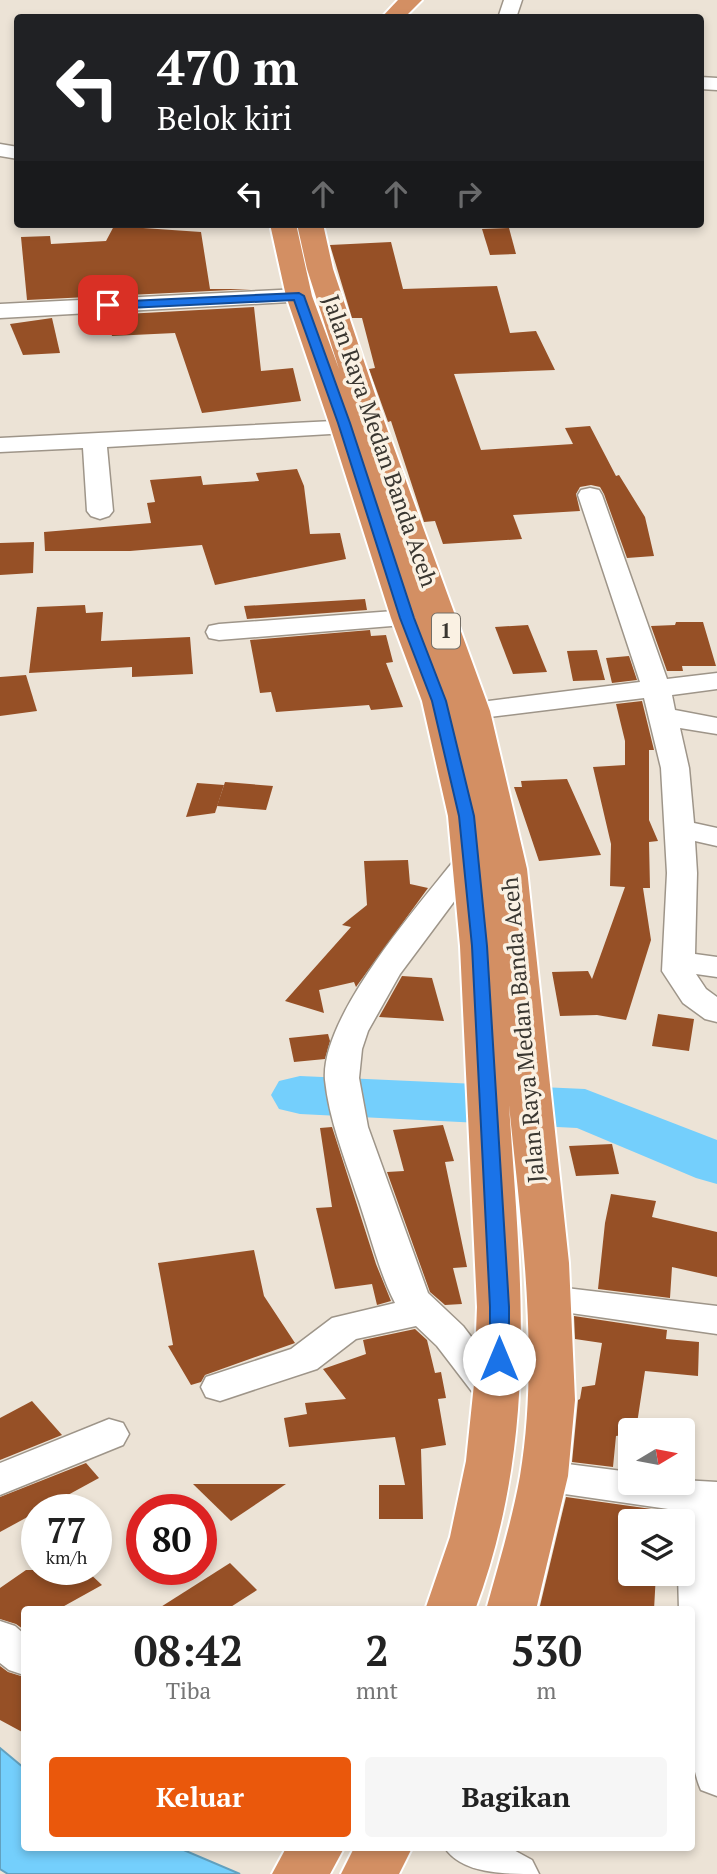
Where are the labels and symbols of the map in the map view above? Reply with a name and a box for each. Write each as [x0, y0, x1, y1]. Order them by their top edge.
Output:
pin [78, 275, 138, 335]
street label: Jalan Raya Medan Banda Aceh [316, 291, 445, 591]
road number: 1 [432, 614, 460, 648]
street label: Jalan Raya Medan Banda Aceh [494, 875, 551, 1184]
position arrow [462, 1322, 536, 1396]
north arrow [618, 1418, 695, 1494]
speed limit sign: 80 [126, 1494, 217, 1585]

